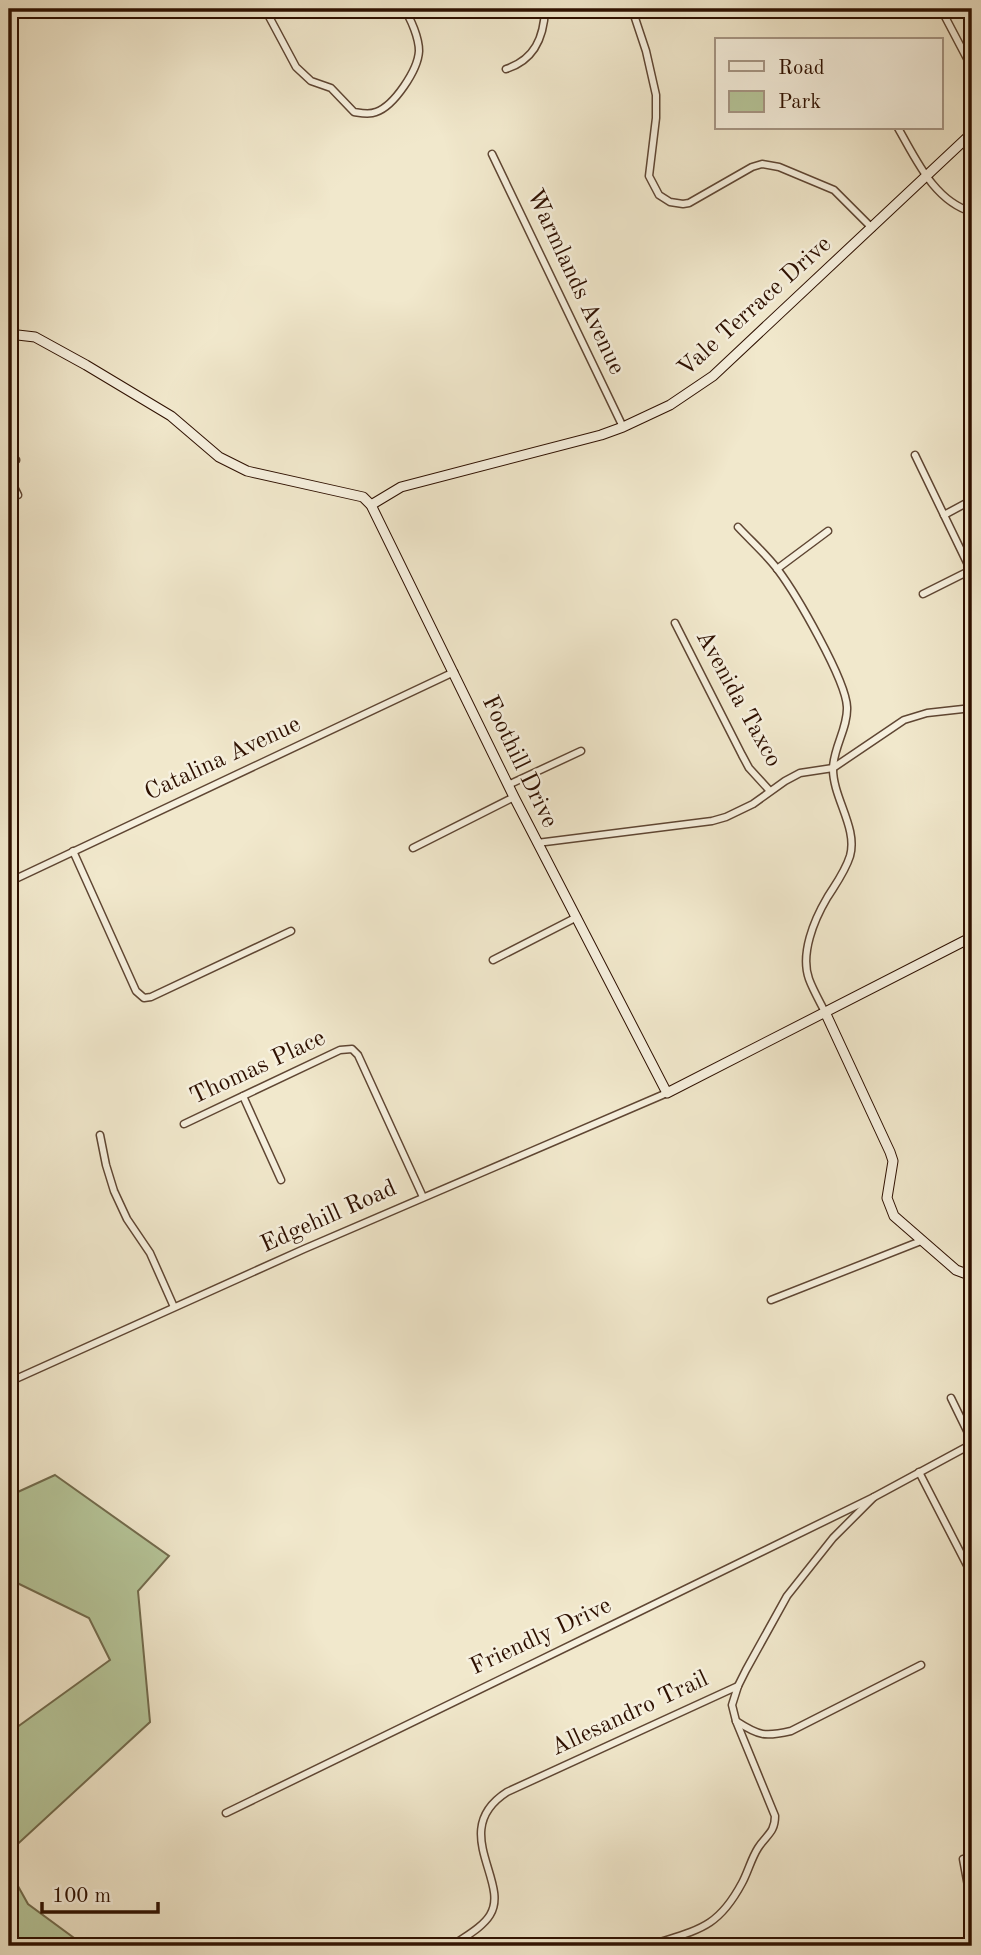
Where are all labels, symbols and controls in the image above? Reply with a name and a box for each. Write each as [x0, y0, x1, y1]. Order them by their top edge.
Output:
legend [715, 38, 942, 130]
text: Road [778, 58, 825, 79]
text: Park [778, 92, 821, 113]
street label: Warmlands Avenue [522, 186, 628, 378]
street label: Vale Terrace Drive [674, 232, 836, 382]
street label: Avenida Taxco [691, 627, 785, 771]
street label: Foothill Drive [477, 692, 561, 832]
street label: Catalina Avenue [141, 712, 305, 806]
street label: Thomas Place [187, 1026, 329, 1110]
street label: Edgehill Road [258, 1176, 400, 1258]
street label: Friendly Drive [467, 1594, 615, 1680]
street label: Allesandro Trail [548, 1667, 712, 1761]
scale bar [42, 1871, 158, 1915]
text: 100 m [52, 1886, 111, 1907]

